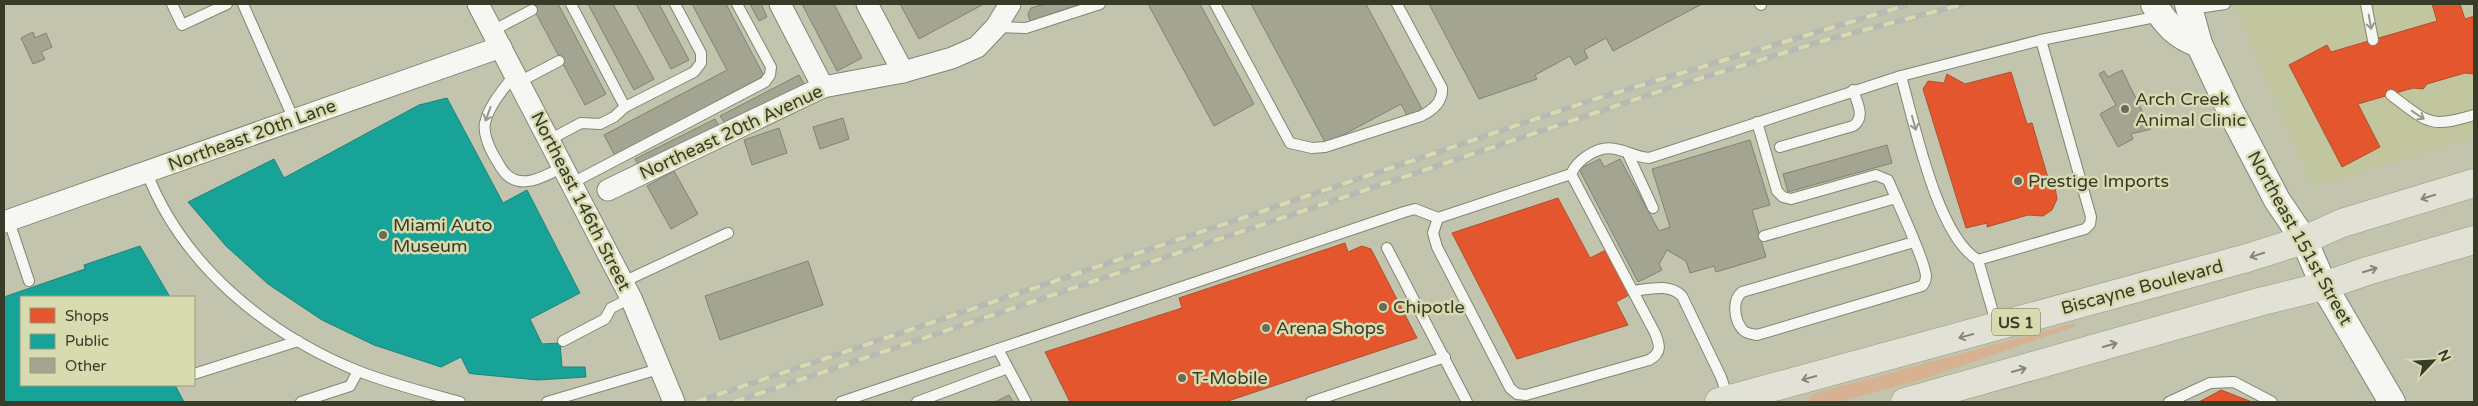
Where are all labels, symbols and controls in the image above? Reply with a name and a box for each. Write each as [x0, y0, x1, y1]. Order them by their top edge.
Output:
one-way arrow [2366, 13, 2376, 29]
street label: Northeast 20th Avenue [636, 80, 826, 184]
place label: Arch Creek Animal Clinic [2135, 88, 2246, 131]
street label: Northeast 20th Lane [165, 94, 339, 176]
marker: Arch Creek Animal Clinic [2119, 103, 2131, 115]
one-way arrow [483, 106, 492, 121]
street label: Northeast 146th Street [526, 108, 636, 294]
one-way arrow [2411, 110, 2425, 120]
one-way arrow [1910, 114, 1920, 130]
street label: Northeast 151st Street [2243, 147, 2357, 329]
place label: Prestige Imports [2028, 170, 2169, 192]
marker: Prestige Imports [2012, 175, 2024, 187]
one-way arrow [2420, 193, 2436, 203]
place label: Miami Auto Museum [393, 214, 492, 257]
marker: Miami Auto Museum [377, 229, 389, 241]
one-way arrow [2250, 251, 2265, 260]
street label: Biscayne Boulevard [2059, 255, 2225, 319]
one-way arrow [2362, 265, 2378, 275]
legend [20, 296, 195, 386]
place label: Chipotle [1393, 296, 1465, 318]
marker: Chipotle [1377, 301, 1389, 313]
text: Shops [65, 307, 109, 325]
road number: US 1 [1992, 308, 2040, 336]
place label: Arena Shops [1276, 317, 1385, 339]
marker: Arena Shops [1260, 322, 1272, 334]
one-way arrow [1958, 331, 1974, 341]
text: Public [65, 332, 109, 350]
north arrow [2408, 336, 2458, 386]
one-way arrow [2101, 339, 2117, 349]
text: N [2434, 347, 2454, 364]
text: Other [65, 357, 107, 375]
one-way arrow [2011, 365, 2027, 375]
place label: T-Mobile [1192, 367, 1268, 389]
marker: T-Mobile [1176, 372, 1188, 384]
one-way arrow [1801, 374, 1817, 383]

